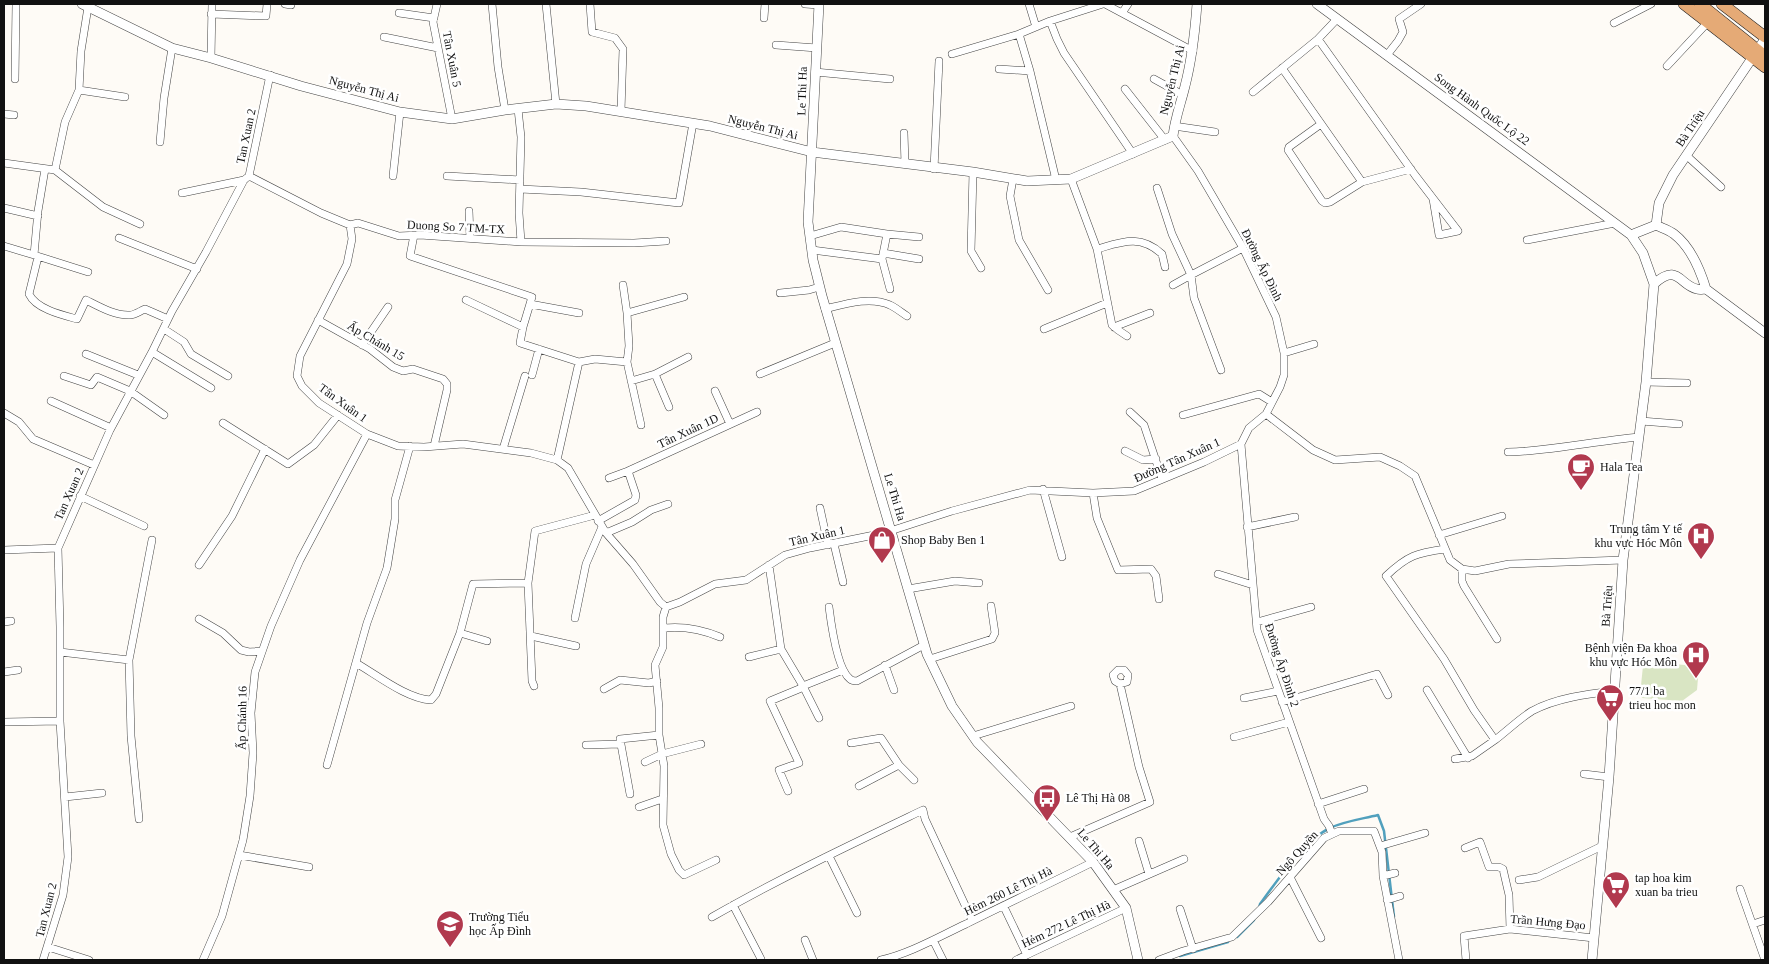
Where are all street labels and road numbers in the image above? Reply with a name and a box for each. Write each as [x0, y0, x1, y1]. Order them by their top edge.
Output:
street label: Tân Xuân 5 [440, 30, 464, 88]
street label: Nguyễn Thị Ai [1157, 43, 1188, 117]
street label: Le Thi Ha [794, 66, 810, 116]
street label: Song Hành Quốc Lộ 22 [1432, 70, 1532, 148]
street label: Nguyễn Thị Ai [328, 73, 401, 105]
street label: Tan Xuan 2 [233, 107, 259, 165]
street label: Bà Triệu [1673, 107, 1707, 149]
street label: Nguyễn Thị Ai [726, 112, 800, 143]
street label: Duong So 7 TM-TX [407, 217, 506, 237]
street label: Đường Ấp Đình [1239, 226, 1286, 303]
street label: Ấp Chánh 15 [345, 318, 408, 363]
street label: Tân Xuân 1 [316, 381, 370, 425]
street label: Tân Xuân 1D [655, 411, 721, 451]
street label: Đường Tân Xuân 1 [1132, 435, 1222, 485]
street label: Tan Xuan 2 [51, 466, 87, 522]
street label: Le Thi Ha [881, 471, 909, 523]
street label: Tân Xuân 1 [788, 523, 846, 549]
street label: Bà Triệu [1599, 585, 1615, 627]
street label: Đường Ấp Đình 2 [1262, 621, 1303, 709]
street label: Ấp Chánh 16 [233, 686, 250, 750]
street label: Le Thi Ha [1075, 826, 1118, 873]
street label: Ngô Quyền [1273, 828, 1321, 878]
street label: Hẻm 260 Lê Thị Hà [962, 863, 1055, 918]
street label: Tan Xuan 2 [32, 881, 60, 939]
street label: Hẻm 272 Lê Thị Hà [1019, 897, 1113, 951]
street label: Trần Hưng Đạo [1510, 912, 1586, 932]

